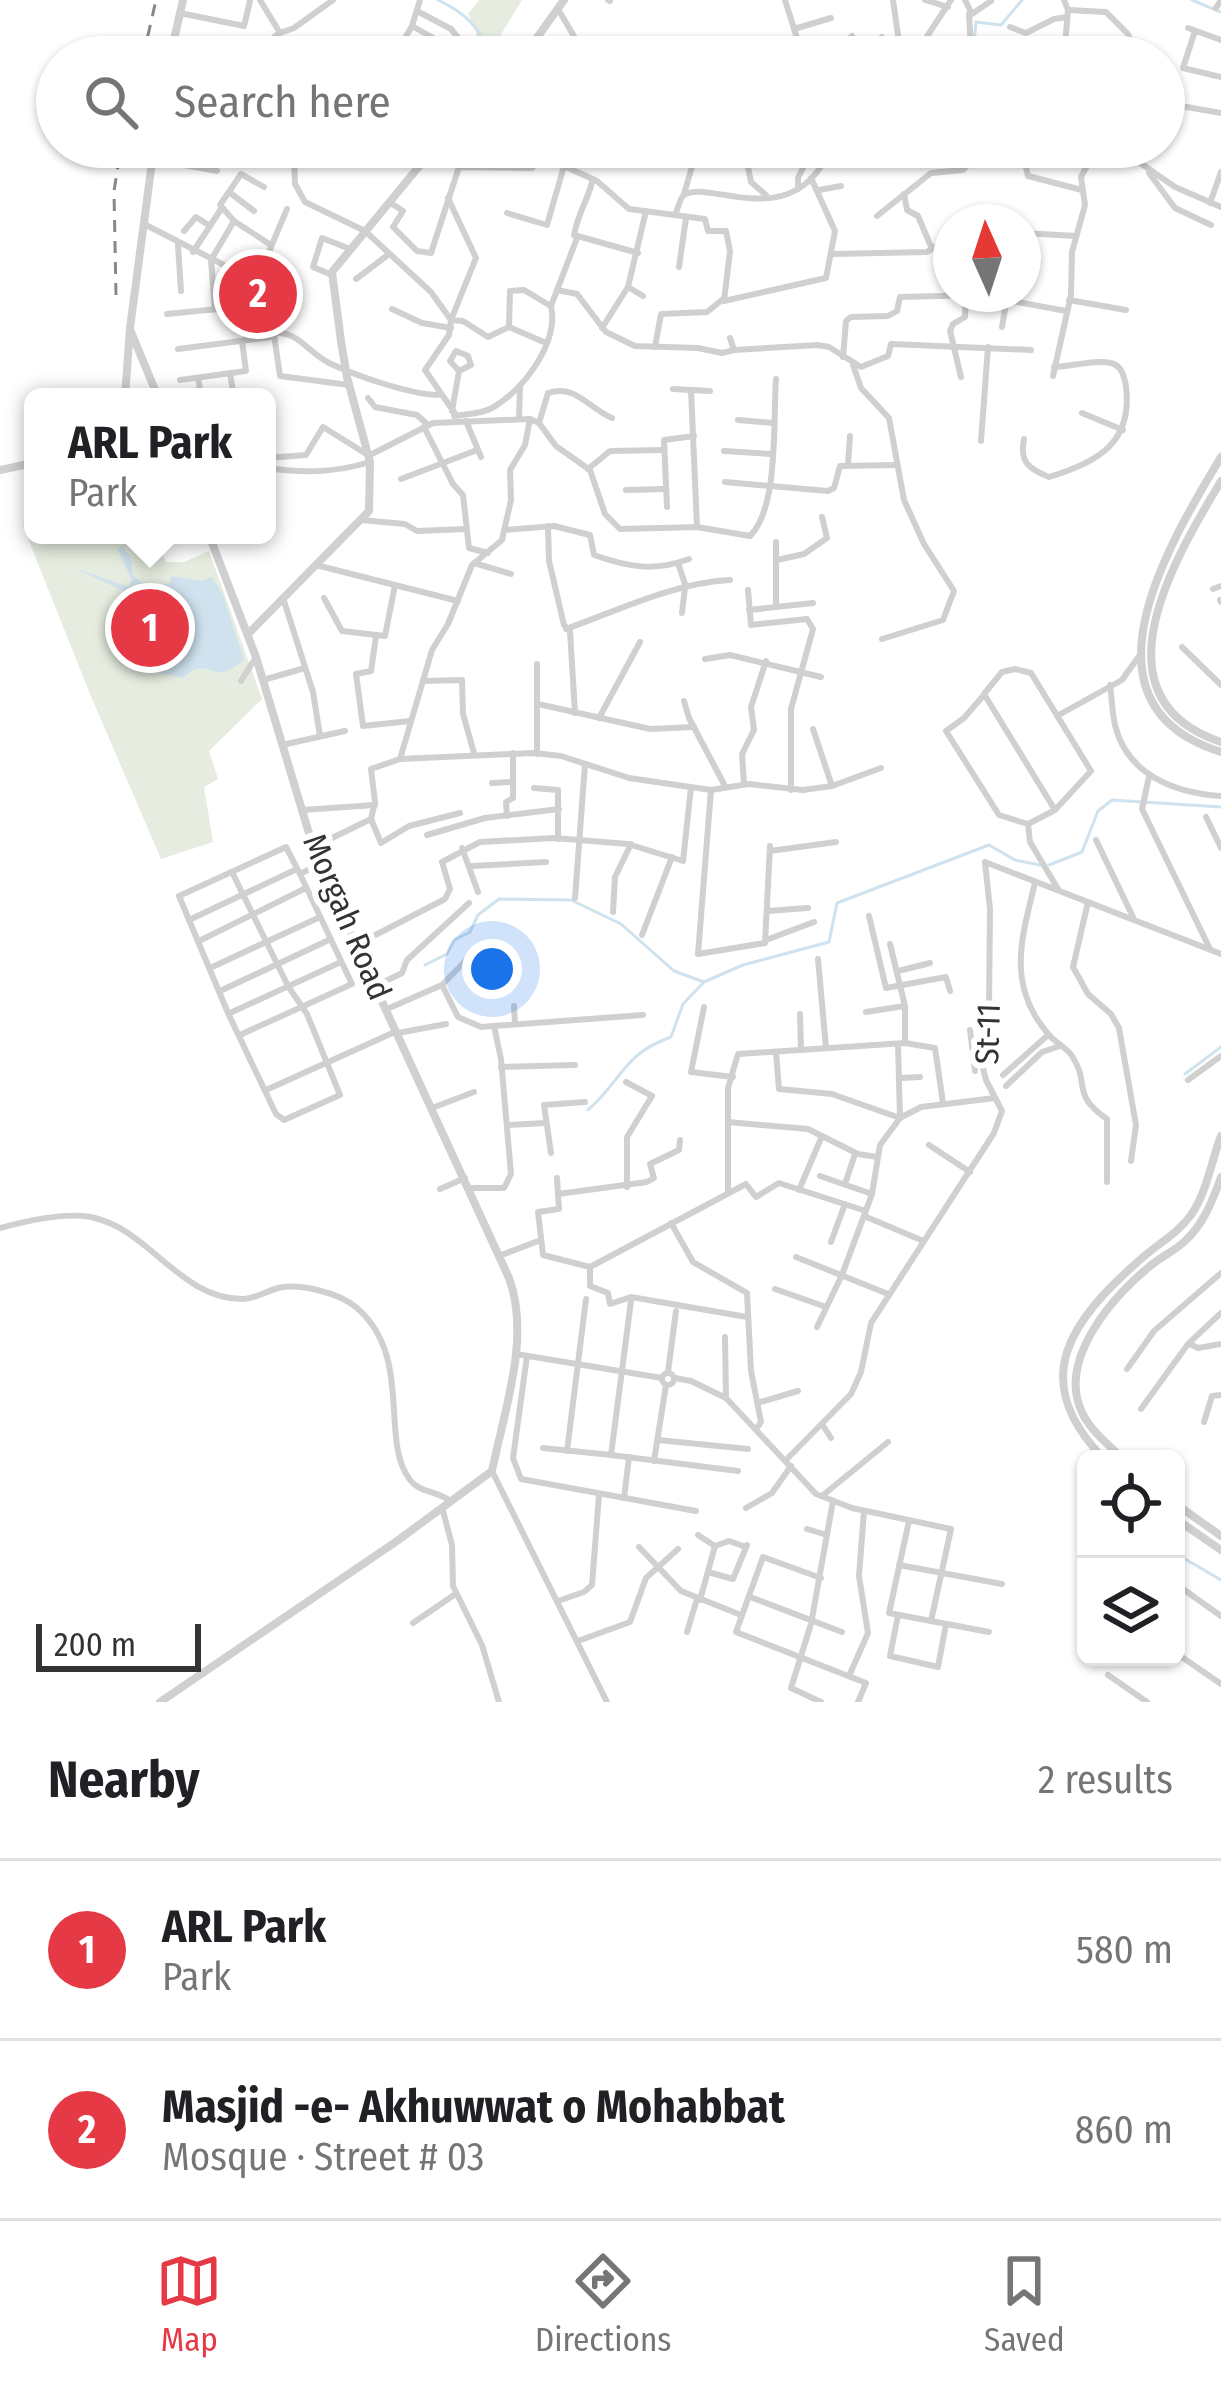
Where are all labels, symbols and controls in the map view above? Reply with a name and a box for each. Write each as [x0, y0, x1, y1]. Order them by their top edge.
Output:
search box [36, 36, 1185, 168]
icon: search [78, 69, 144, 135]
text: Search here [174, 75, 391, 129]
north arrow [933, 204, 1041, 312]
pin: 2 [219, 249, 297, 339]
popup [24, 388, 276, 544]
text: ARL Park [68, 416, 232, 470]
text: Park [68, 470, 137, 516]
pin: 1 [111, 583, 189, 673]
street label: Morgah Road [294, 828, 400, 1006]
your location [462, 939, 522, 999]
street label: St-11 [967, 1003, 1009, 1065]
map controls [1077, 1450, 1185, 1666]
button: locate [1077, 1450, 1185, 1558]
button: layers [1077, 1558, 1185, 1666]
scale bar [36, 1618, 201, 1671]
text: 200 m [54, 1625, 136, 1665]
text: Nearby [48, 1749, 200, 1811]
text: 2 results [1038, 1757, 1173, 1803]
text: ARL Park [162, 1900, 326, 1954]
text: 1 [79, 1927, 95, 1973]
text: 580 m [1076, 1927, 1173, 1973]
text: Park [162, 1954, 231, 2000]
text: Masjid -e- Akhuwwat o Mohabbat [162, 2080, 785, 2134]
text: 2 [78, 2107, 96, 2153]
text: 860 m [1075, 2107, 1173, 2153]
text: Mosque · Street # 03 [162, 2134, 484, 2180]
tab: Map [156, 2248, 222, 2360]
tab: Directions [535, 2248, 671, 2360]
tab: Saved [984, 2248, 1065, 2360]

